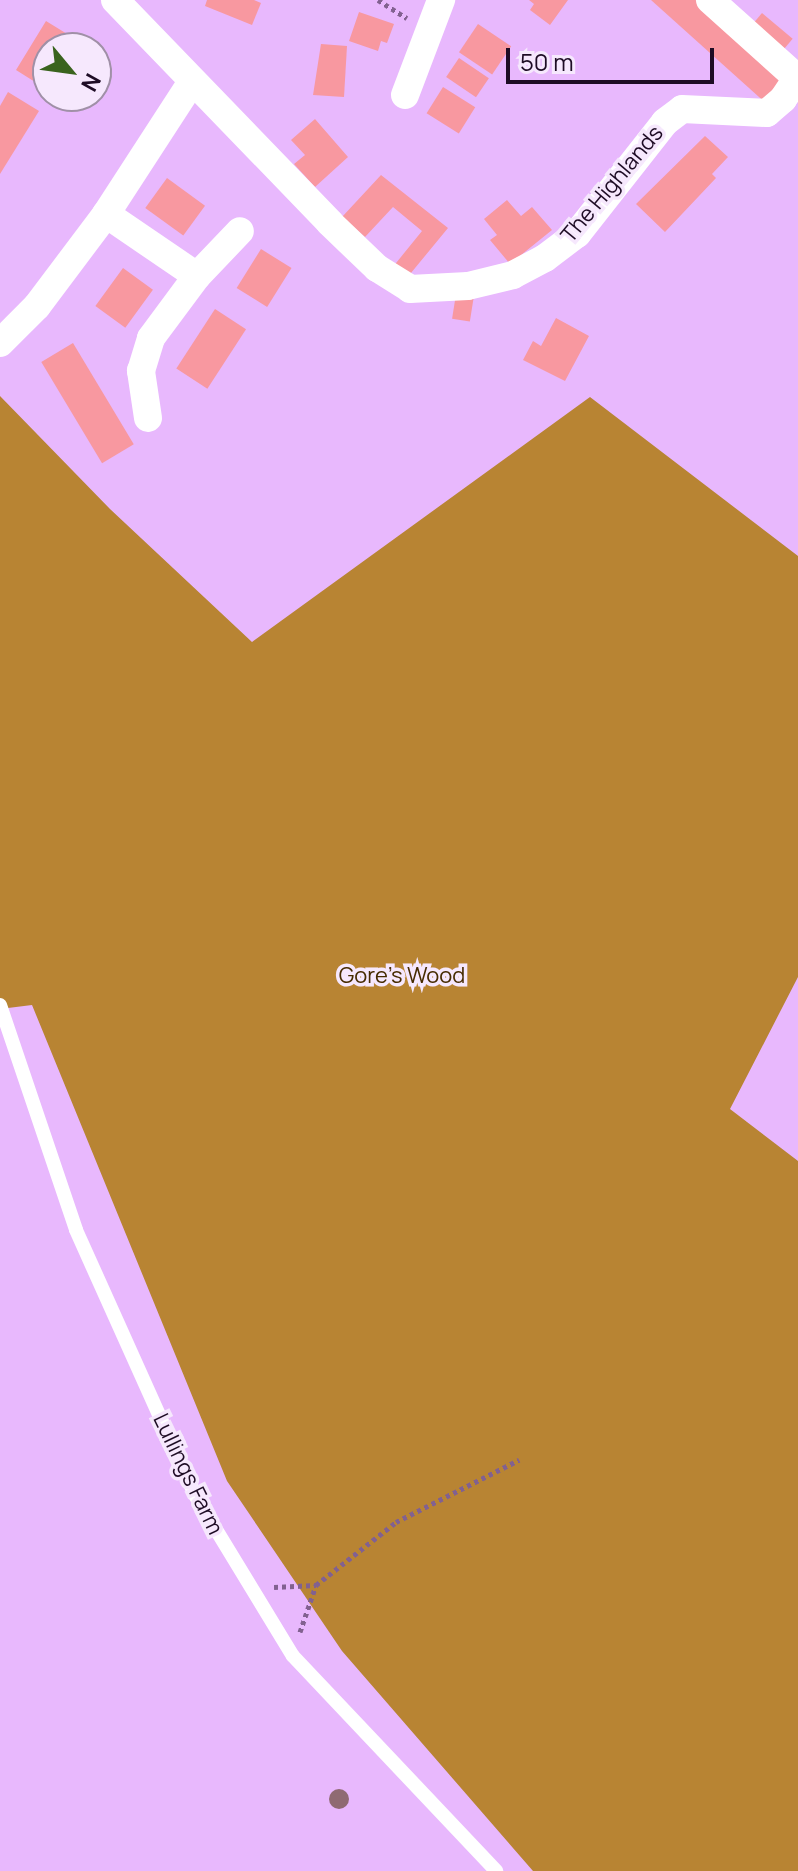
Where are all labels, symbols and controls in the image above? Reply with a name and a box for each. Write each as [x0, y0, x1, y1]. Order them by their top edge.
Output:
north arrow [32, 32, 112, 112]
scale bar [510, 32, 718, 82]
text: 50 m [520, 45, 574, 78]
text: N [74, 68, 108, 97]
street label: The Highlands [555, 120, 669, 248]
park label: Gore's Wood [339, 963, 465, 989]
street label: Lullings Farm [147, 1409, 229, 1539]

